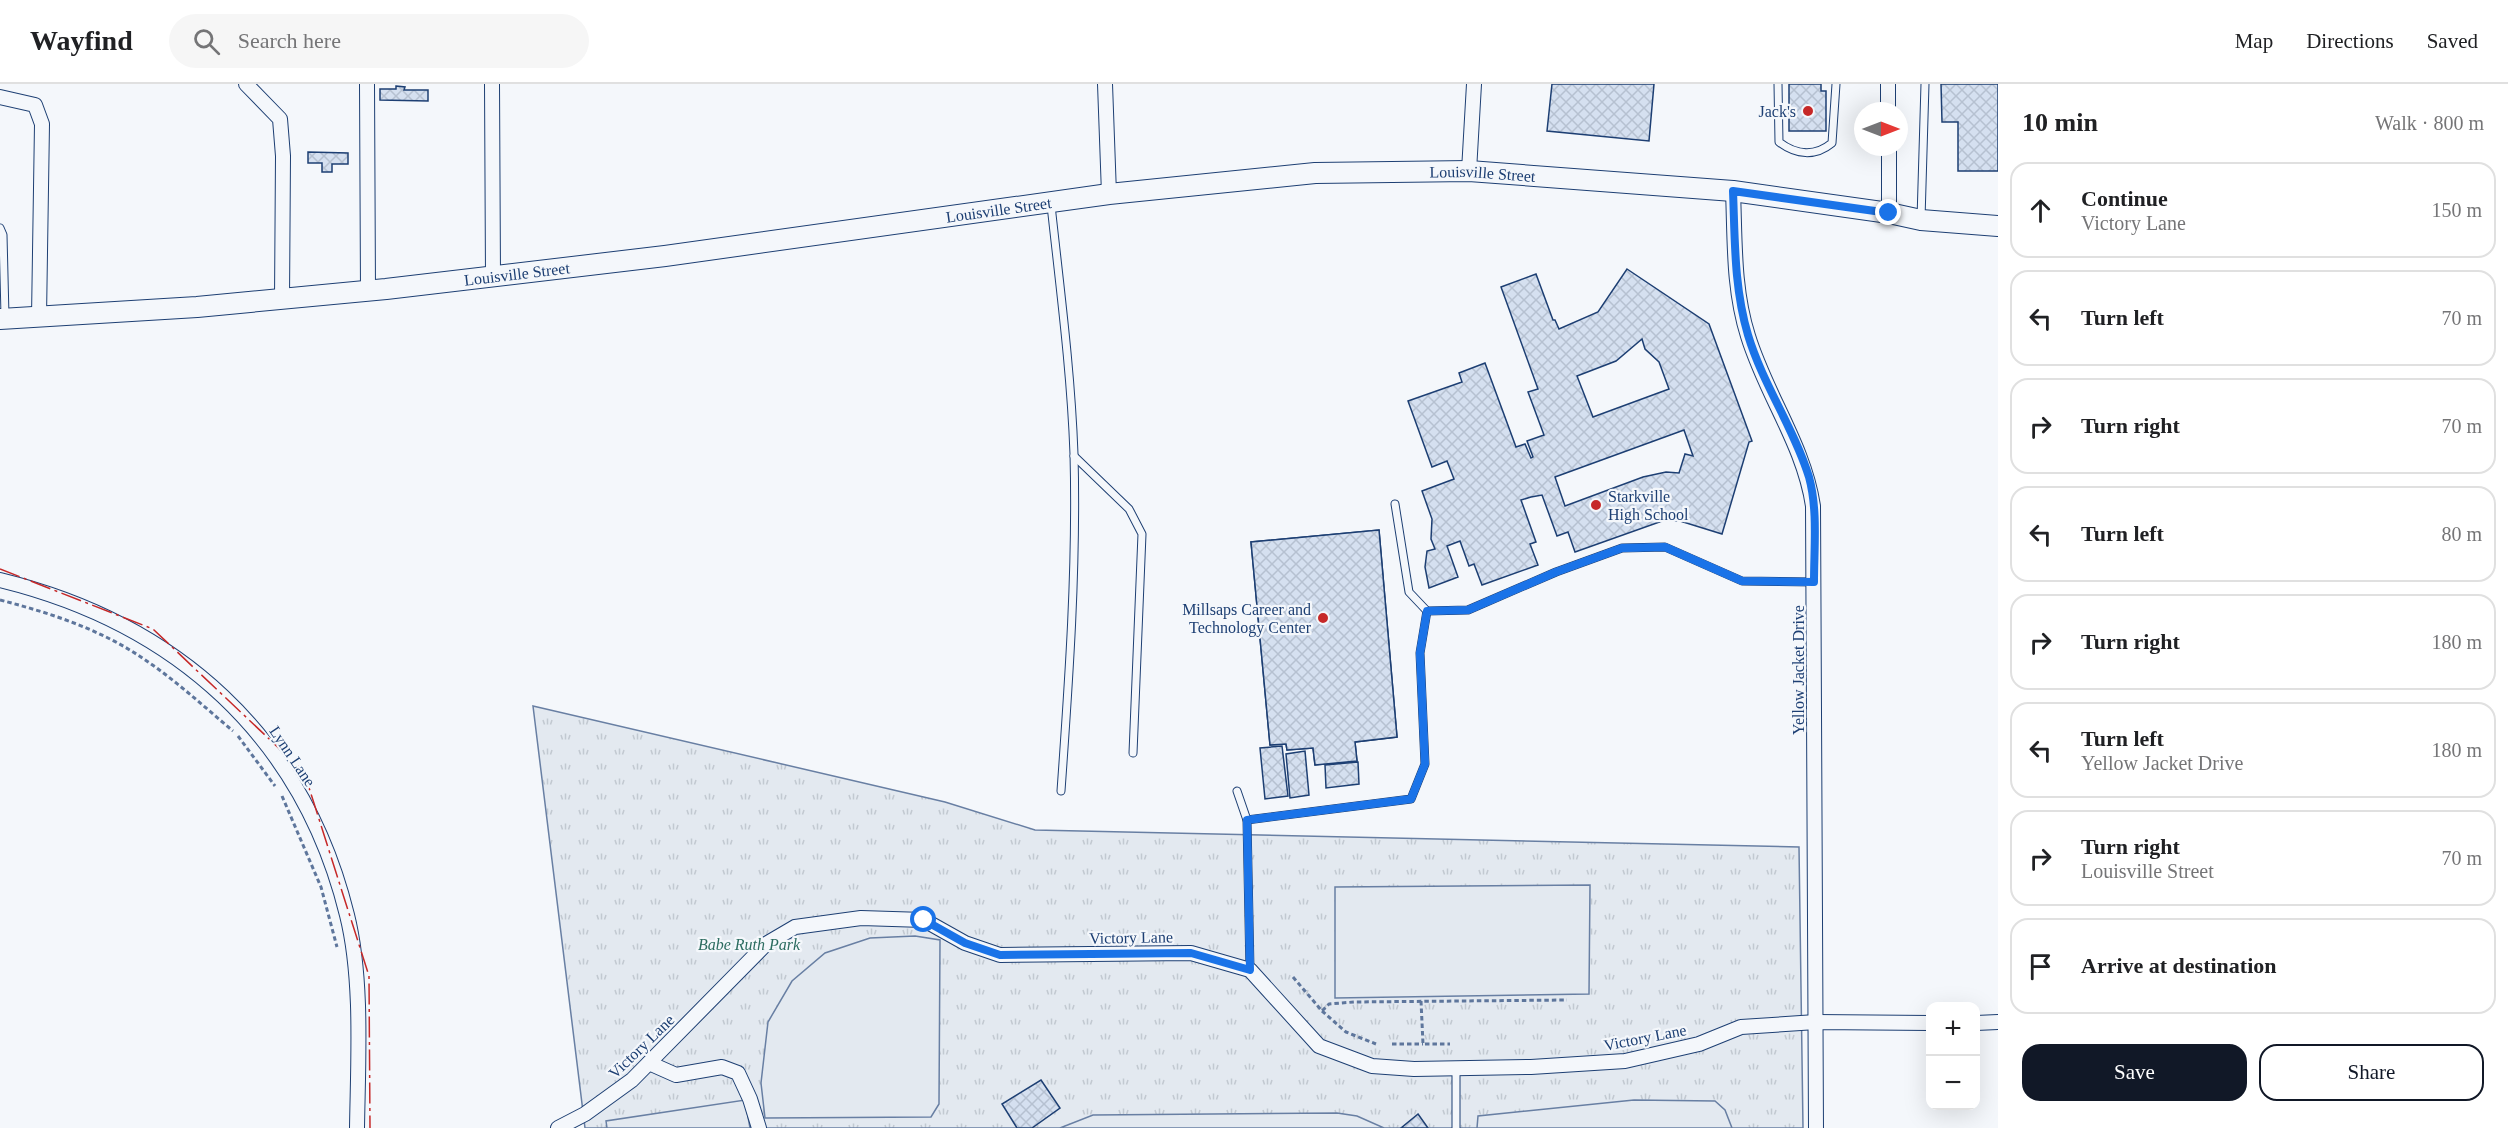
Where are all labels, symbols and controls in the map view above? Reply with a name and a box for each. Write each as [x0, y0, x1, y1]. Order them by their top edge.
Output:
search box [169, 14, 589, 68]
text: Wayfind [30, 25, 133, 56]
icon: search [190, 25, 223, 58]
text: Search here [238, 28, 341, 53]
text: Map [2235, 29, 2273, 53]
text: Directions [2306, 29, 2394, 53]
text: Saved [2427, 29, 2478, 53]
north arrow [1854, 102, 1908, 156]
place label: Jack's [1758, 103, 1796, 120]
marker: Jack's [1801, 104, 1815, 118]
text: 10 min [2022, 108, 2098, 137]
text: Walk · 800 m [2375, 112, 2484, 134]
street label: Louisville Street [1429, 163, 1537, 185]
text: Continue [2081, 186, 2168, 211]
street label: Louisville Street [945, 194, 1053, 226]
icon: ahead [2024, 194, 2057, 227]
route end [1875, 199, 1901, 225]
text: 150 m [2431, 199, 2482, 221]
text: Victory Lane [2081, 212, 2186, 234]
street label: Louisville Street [463, 259, 571, 289]
icon: left [2024, 302, 2057, 335]
text: Turn left [2081, 305, 2164, 330]
text: 70 m [2441, 307, 2482, 329]
icon: right [2024, 410, 2057, 443]
text: Turn right [2081, 413, 2180, 438]
text: 70 m [2441, 415, 2482, 437]
place label: Starkville High School [1608, 488, 1689, 524]
marker: Starkville High School [1589, 498, 1603, 512]
icon: left [2024, 518, 2057, 551]
text: Turn left [2081, 521, 2164, 546]
text: 80 m [2441, 523, 2482, 545]
place label: Millsaps Career and Technology Center [1182, 601, 1312, 637]
street label: Yellow Jacket Drive [1790, 605, 1807, 735]
marker: Millsaps Career and Technology Center [1316, 611, 1330, 625]
icon: right [2024, 626, 2057, 659]
text: Turn right [2081, 629, 2180, 654]
text: 180 m [2431, 631, 2482, 653]
street label: Lynn Lane [265, 723, 319, 790]
text: Turn left [2081, 726, 2164, 751]
icon: left [2024, 734, 2057, 767]
text: 180 m [2431, 739, 2482, 761]
text: Yellow Jacket Drive [2081, 752, 2243, 774]
text: Turn right [2081, 834, 2180, 859]
icon: right [2024, 842, 2057, 875]
text: 70 m [2441, 847, 2482, 869]
text: Louisville Street [2081, 860, 2214, 882]
route start [910, 906, 936, 932]
street label: Victory Lane [1089, 928, 1173, 948]
park label: Babe Ruth Park [698, 936, 801, 953]
icon: arrive [2024, 950, 2057, 983]
text: Arrive at destination [2081, 953, 2277, 978]
map controls [1926, 1002, 1980, 1110]
button: + [1926, 1002, 1980, 1056]
street label: Victory Lane [605, 1011, 678, 1082]
street label: Victory Lane [1602, 1021, 1688, 1055]
button: Save [2022, 1044, 2247, 1101]
button: Share [2259, 1044, 2484, 1101]
button: − [1926, 1056, 1980, 1110]

